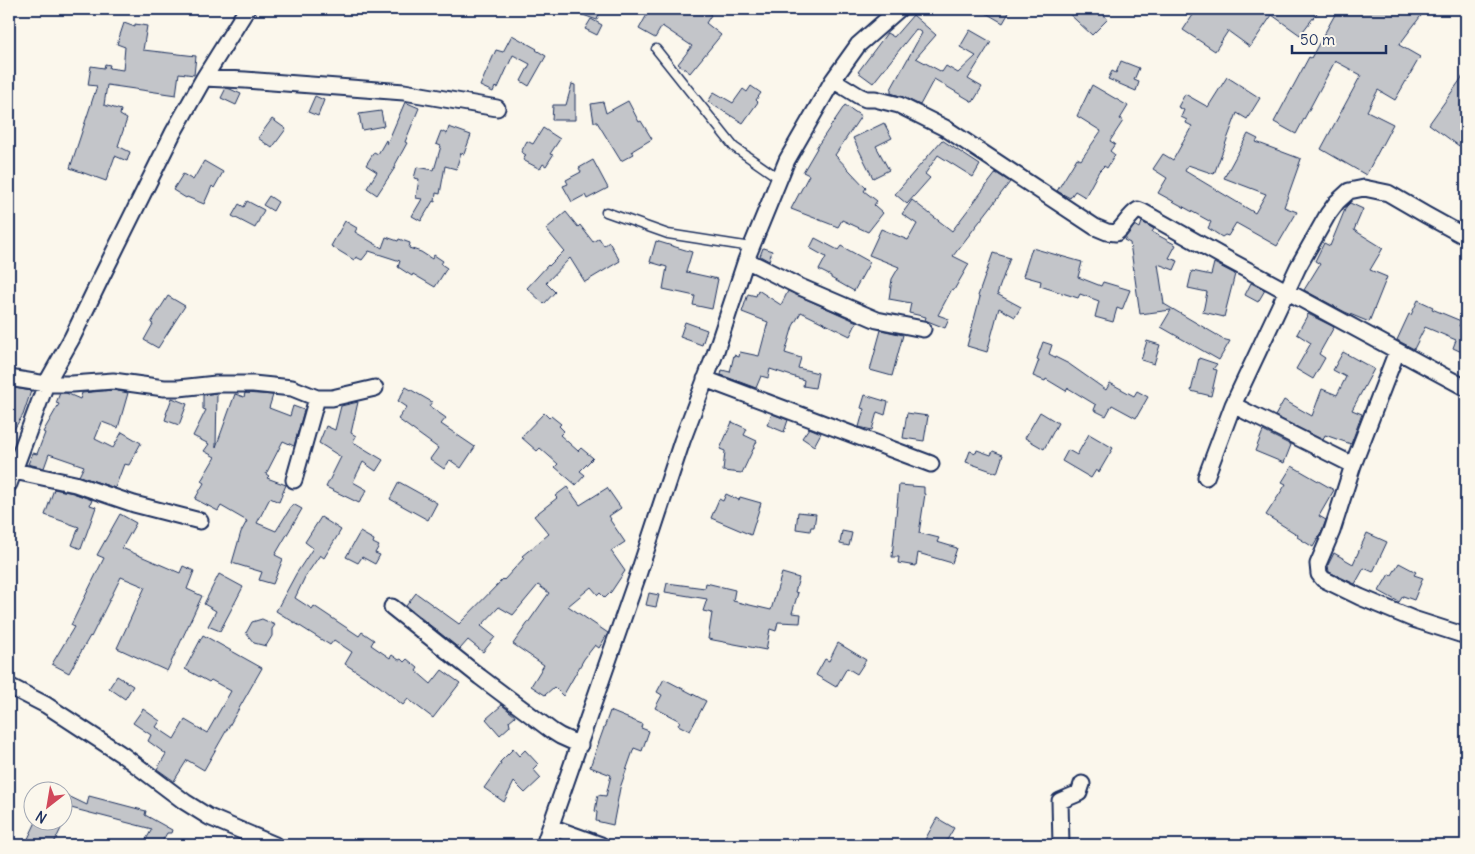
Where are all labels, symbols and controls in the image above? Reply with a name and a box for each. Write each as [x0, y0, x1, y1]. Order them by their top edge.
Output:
scale bar [1292, 22, 1386, 54]
text: 50 m [1300, 30, 1335, 49]
north arrow [22, 782, 72, 832]
text: N [33, 807, 50, 827]

